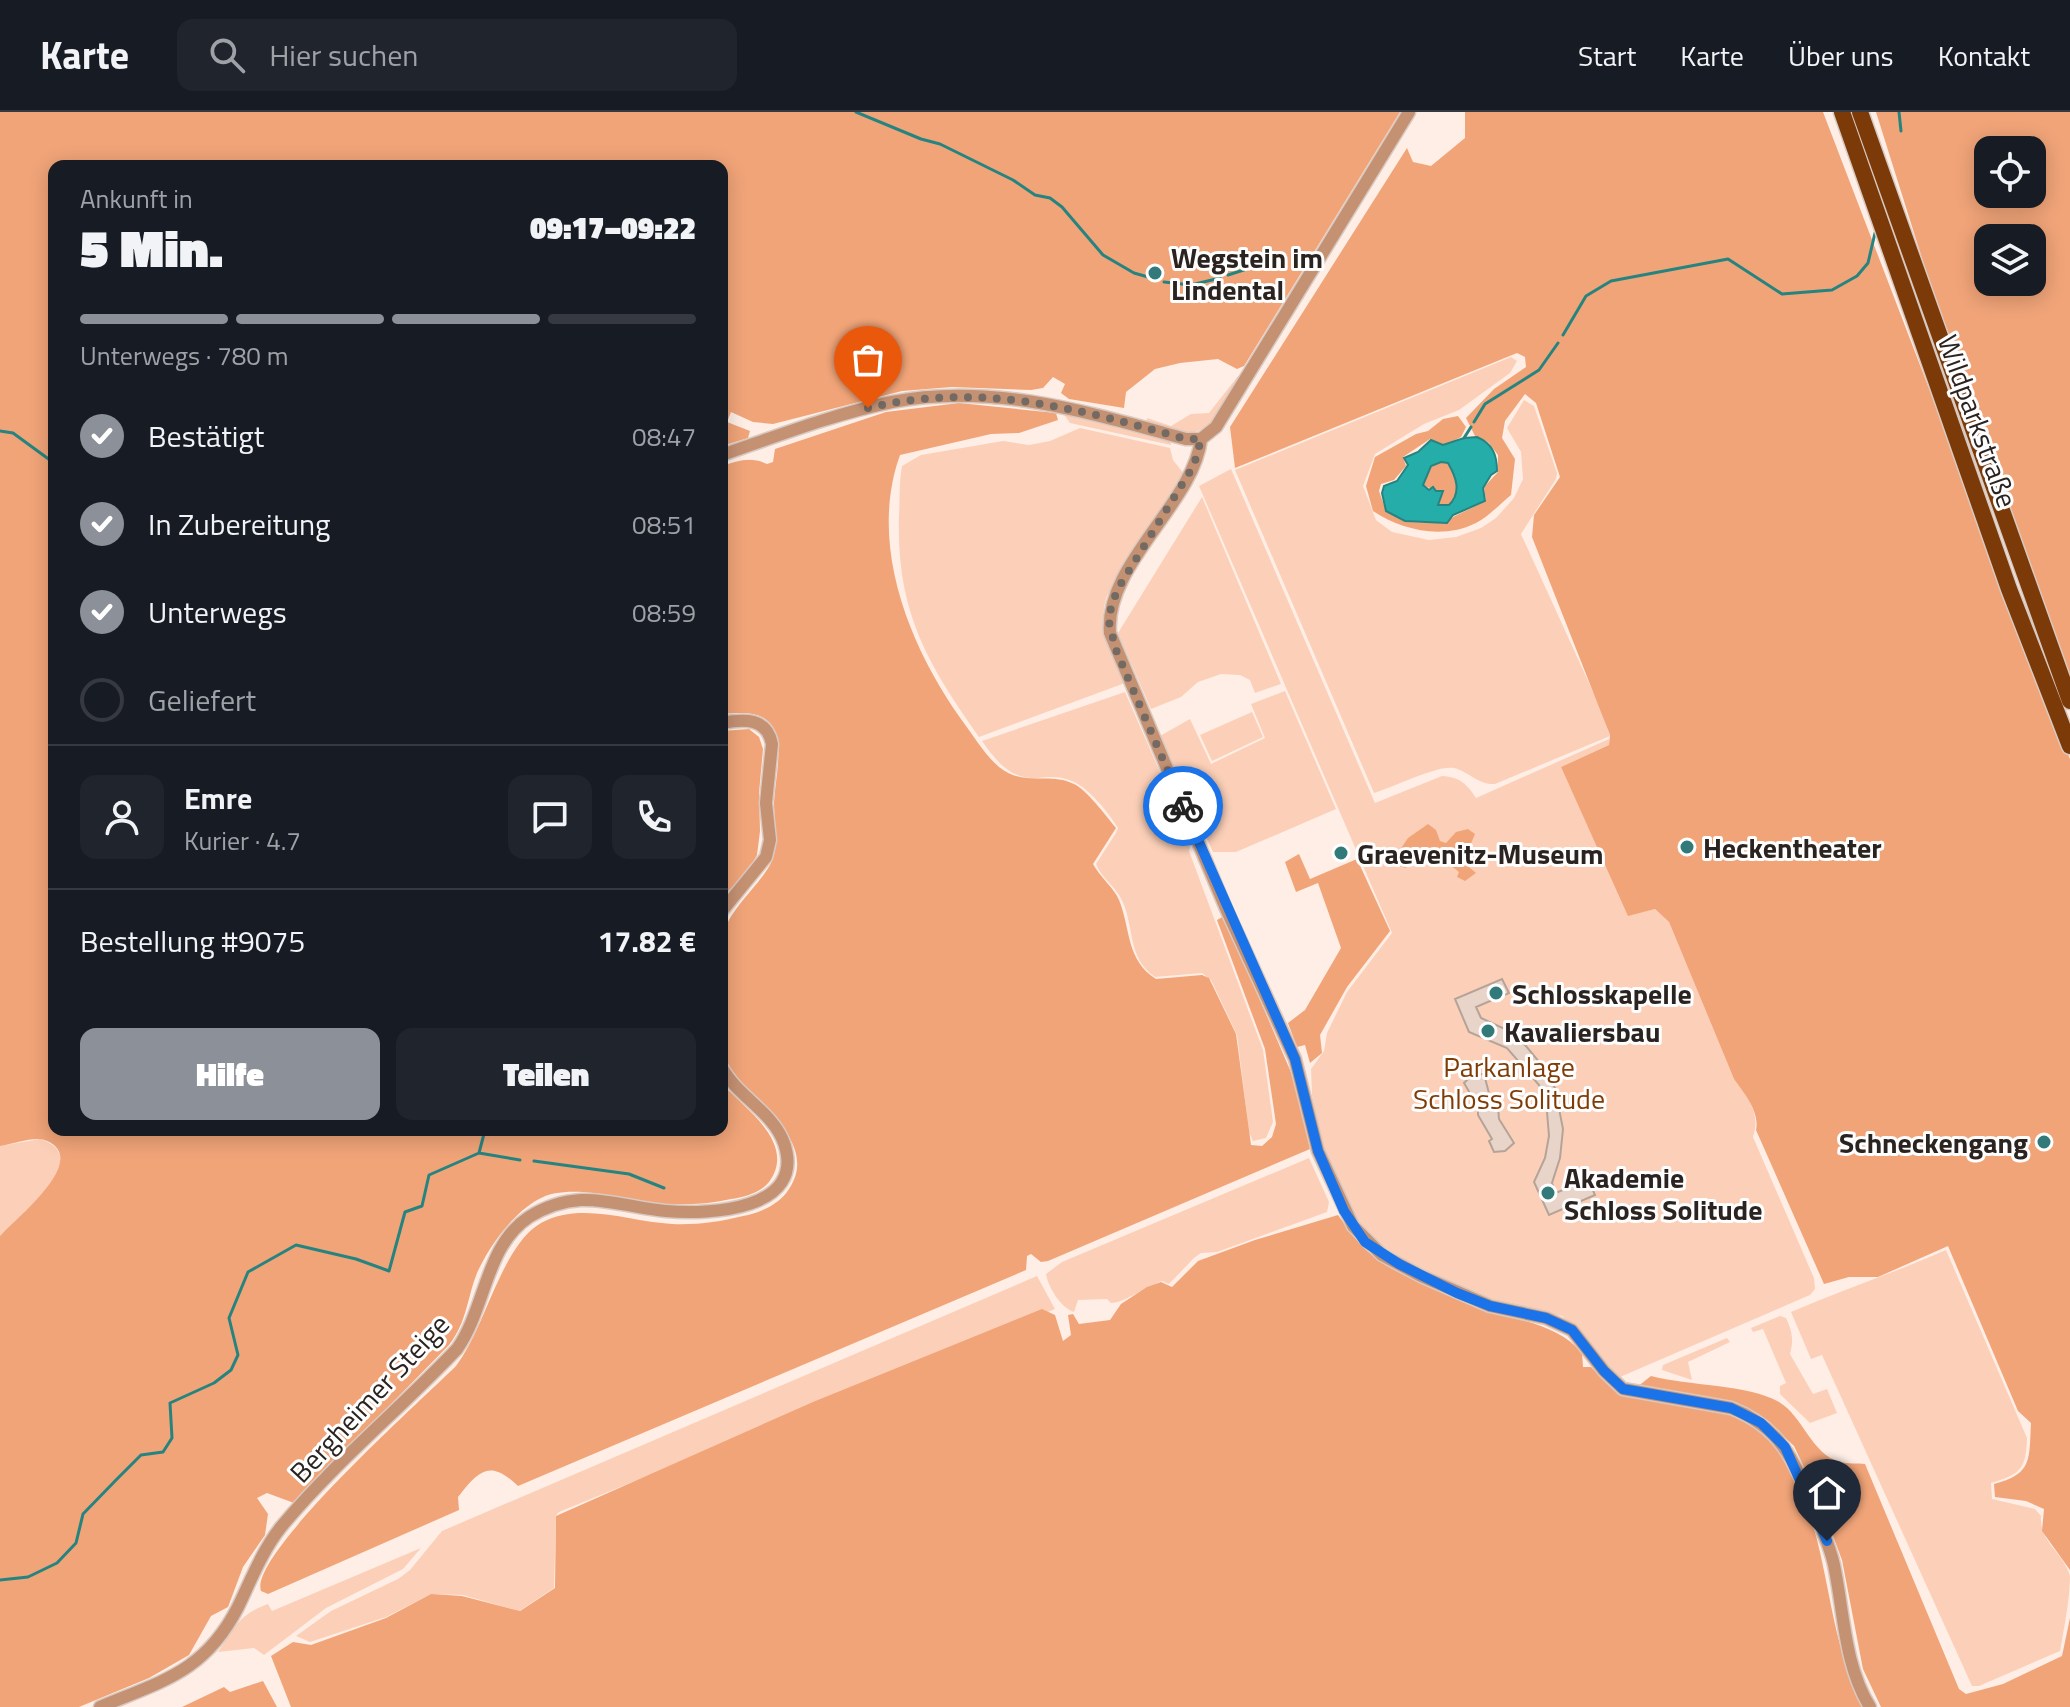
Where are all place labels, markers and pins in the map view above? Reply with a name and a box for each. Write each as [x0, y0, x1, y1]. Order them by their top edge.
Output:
place label: Wegstein im Lindental [1171, 236, 1323, 311]
marker: Wegstein im Lindental [1146, 264, 1164, 282]
pin [834, 326, 902, 408]
place label: Heckentheater [1703, 826, 1882, 869]
place label: Graevenitz-Museum [1357, 832, 1604, 875]
marker: Heckentheater [1678, 838, 1696, 856]
marker: Graevenitz-Museum [1332, 844, 1350, 862]
place label: Schlosskapelle [1512, 972, 1692, 1015]
marker: Schlosskapelle [1487, 984, 1505, 1002]
place label: Kavaliersbau [1504, 1010, 1660, 1053]
marker: Kavaliersbau [1479, 1022, 1497, 1040]
place label: Schneckengang [1839, 1121, 2028, 1164]
marker: Schneckengang [2035, 1133, 2053, 1151]
place label: Akademie Schloss Solitude [1564, 1156, 1763, 1231]
marker: Akademie Schloss Solitude [1539, 1184, 1557, 1202]
pin [1793, 1459, 1861, 1541]

